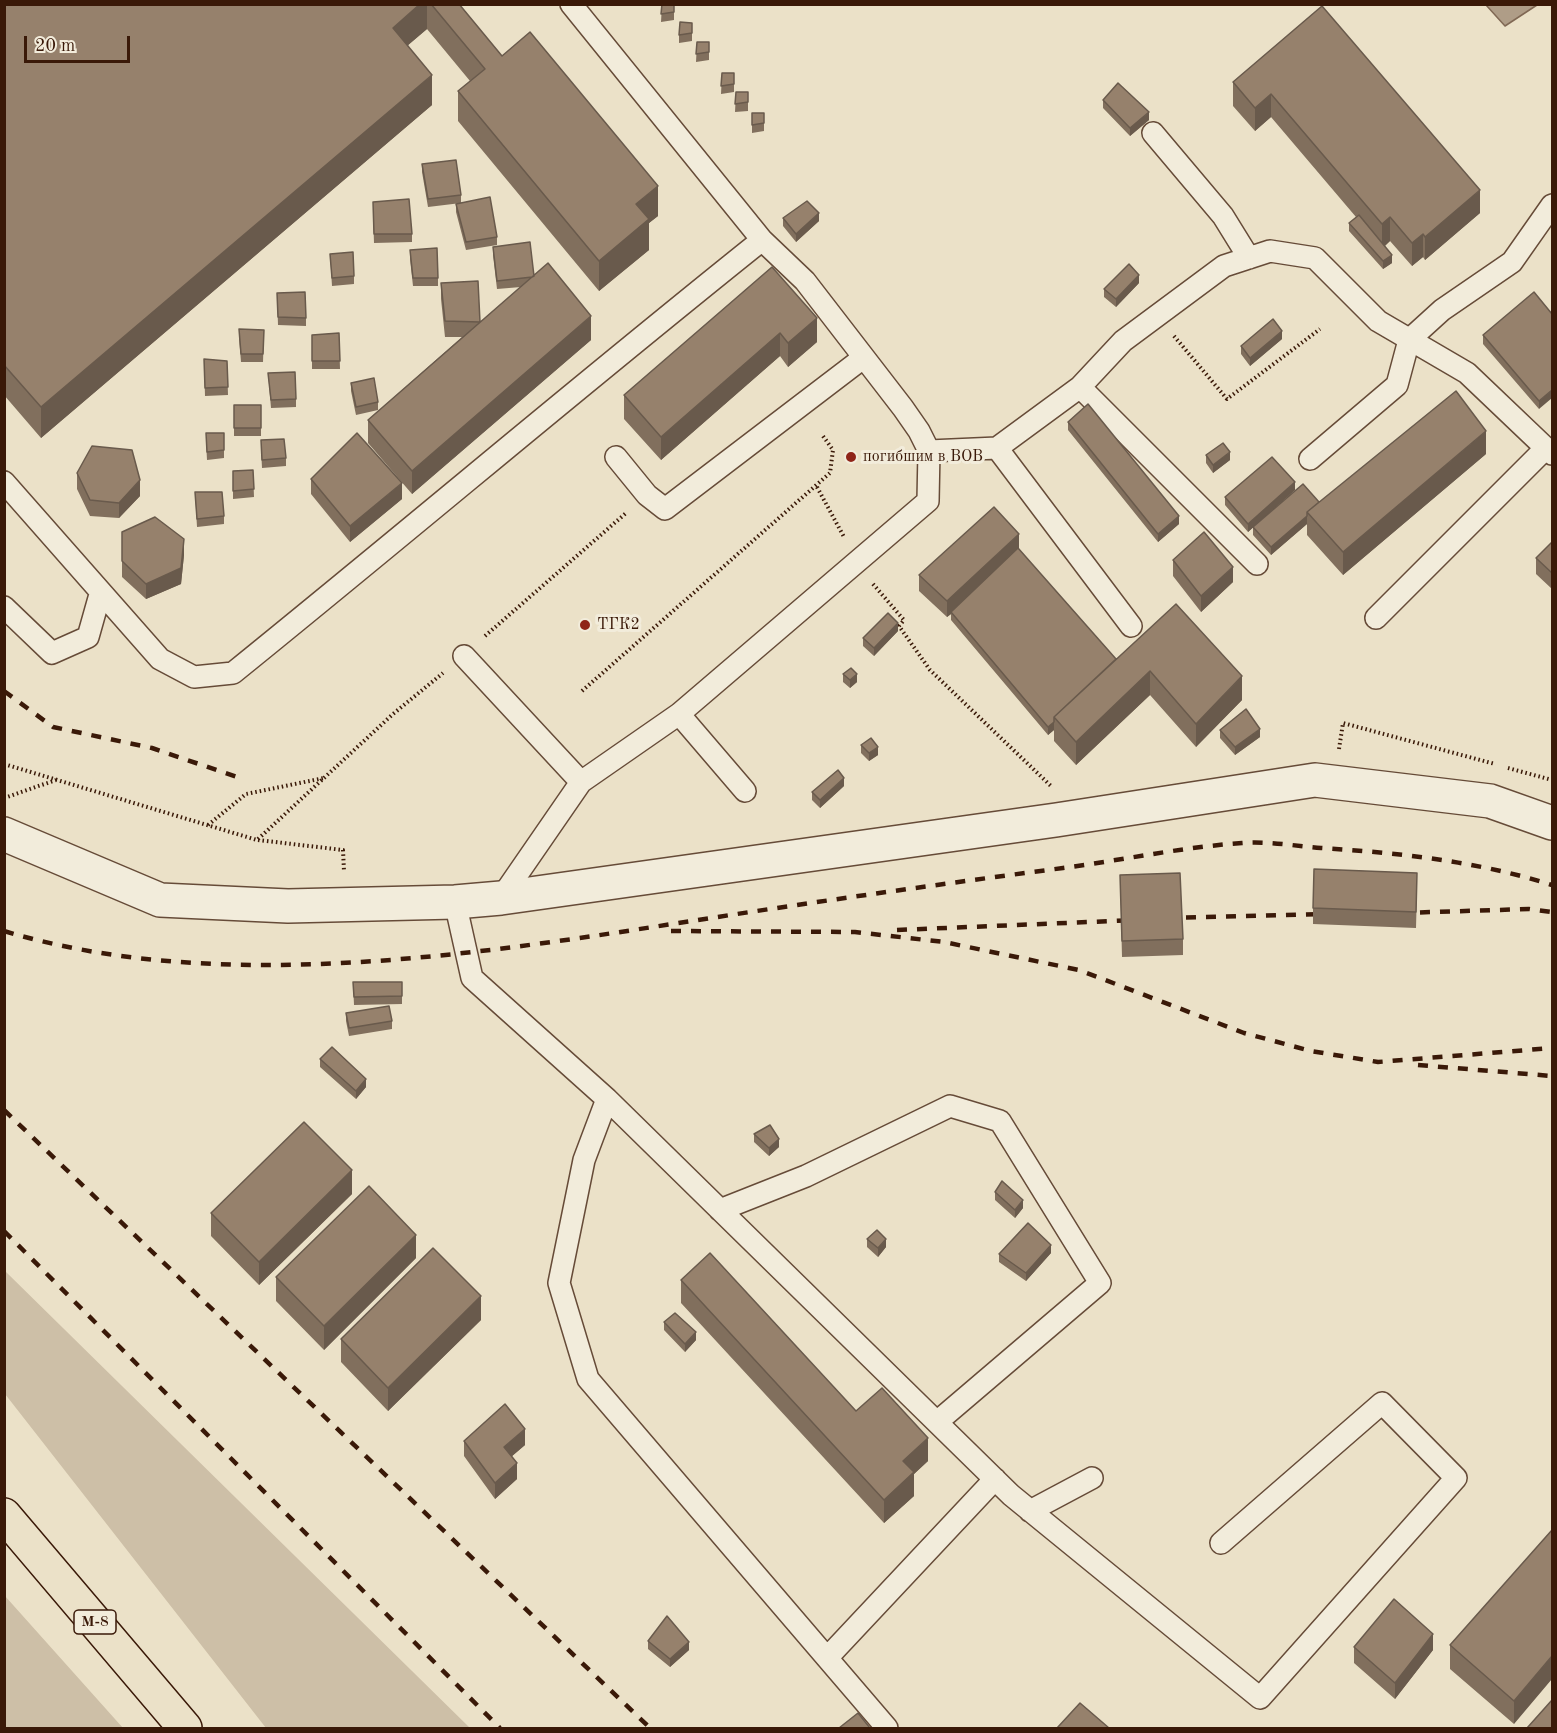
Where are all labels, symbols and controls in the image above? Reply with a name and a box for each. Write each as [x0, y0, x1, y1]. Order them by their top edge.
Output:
scale bar [27, 24, 134, 62]
text: 20 m [35, 37, 75, 55]
place label: погибшим в ВОВ [863, 447, 983, 467]
marker: погибшим в ВОВ [844, 450, 858, 464]
place label: ТГК2 [597, 615, 640, 635]
marker: ТГК2 [578, 618, 592, 632]
road number: М-8 [74, 1610, 116, 1634]

